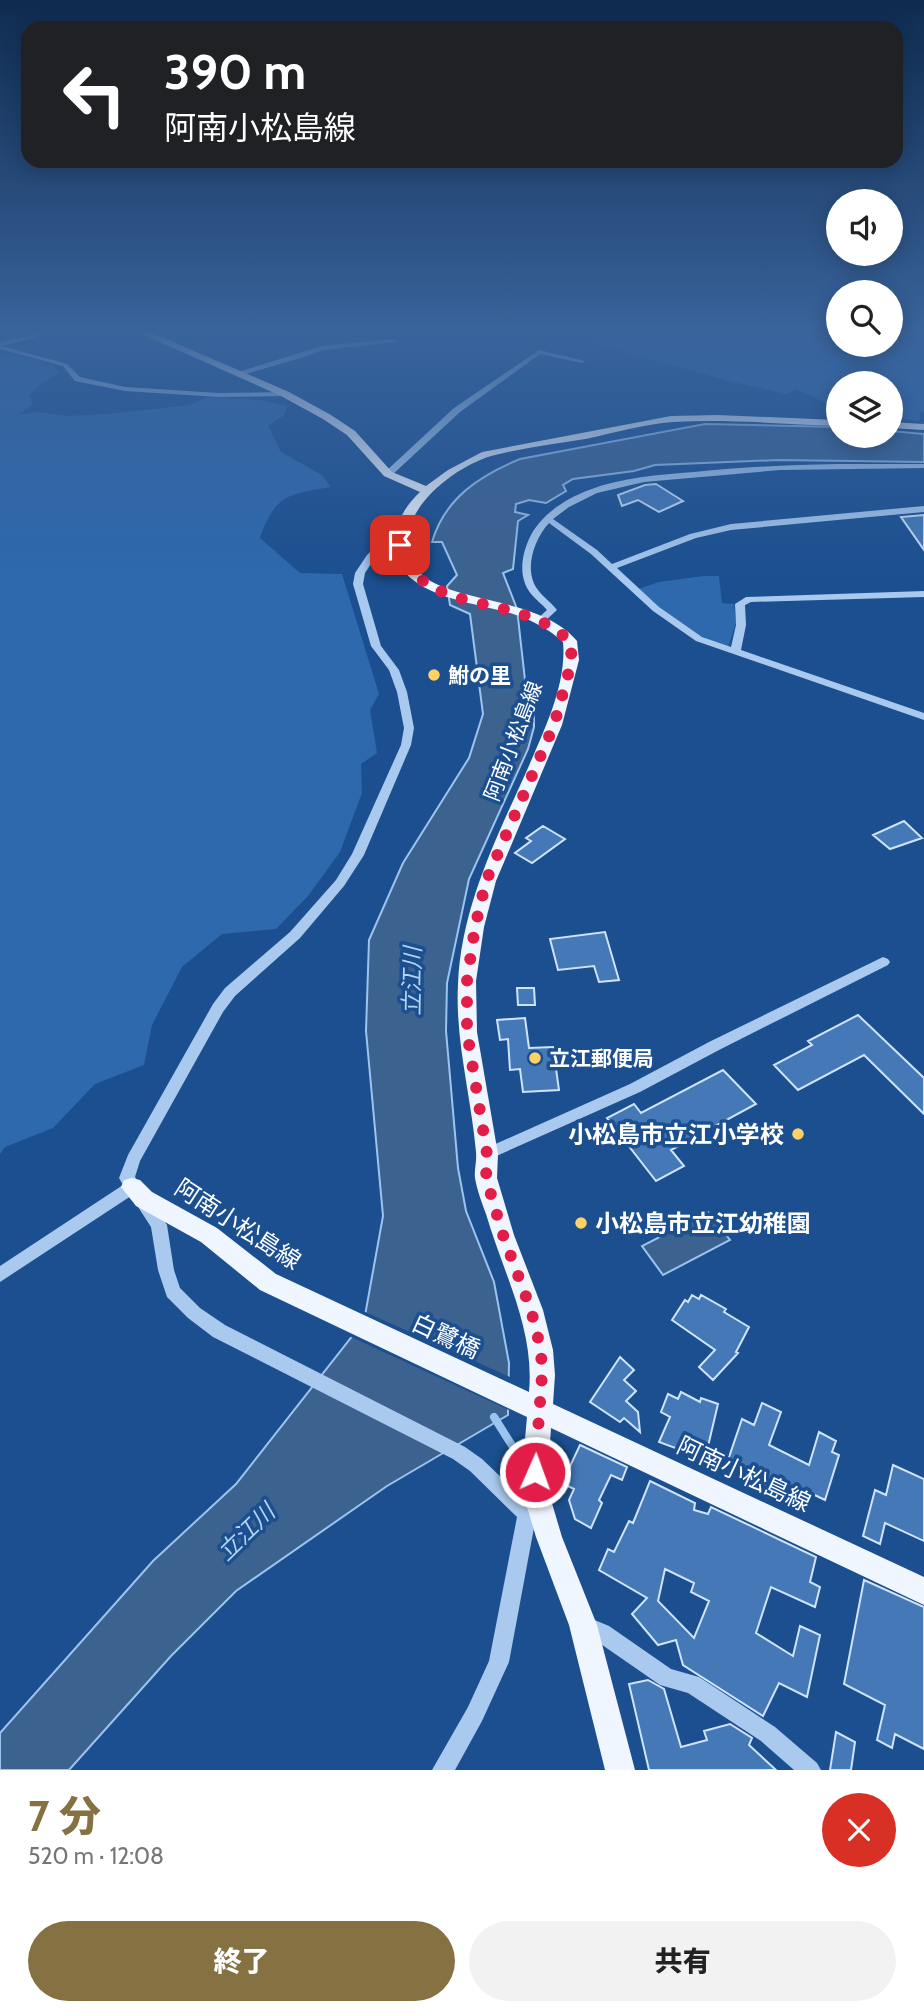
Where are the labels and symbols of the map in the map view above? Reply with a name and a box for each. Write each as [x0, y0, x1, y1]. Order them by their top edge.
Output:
pin [370, 515, 430, 575]
place label: 鮒の里 [448, 663, 511, 688]
marker: 鮒の里 [426, 667, 442, 683]
street label: 阿南小松島線 [479, 678, 547, 804]
water label: 立江川 [397, 943, 427, 1016]
place label: 立江郵便局 [549, 1046, 654, 1071]
marker: 立江郵便局 [527, 1050, 543, 1066]
place label: 小松島市立江小学校 [568, 1120, 784, 1149]
marker: 小松島市立江小学校 [790, 1126, 806, 1142]
street label: 阿南小松島線 [170, 1173, 306, 1275]
place label: 小松島市立江幼稚園 [595, 1209, 811, 1238]
marker: 小松島市立江幼稚園 [573, 1215, 589, 1231]
street label: 白鷺橋 [407, 1308, 485, 1364]
street label: 阿南小松島線 [673, 1430, 815, 1518]
position arrow [498, 1435, 572, 1509]
water label: 立江川 [211, 1496, 283, 1566]

